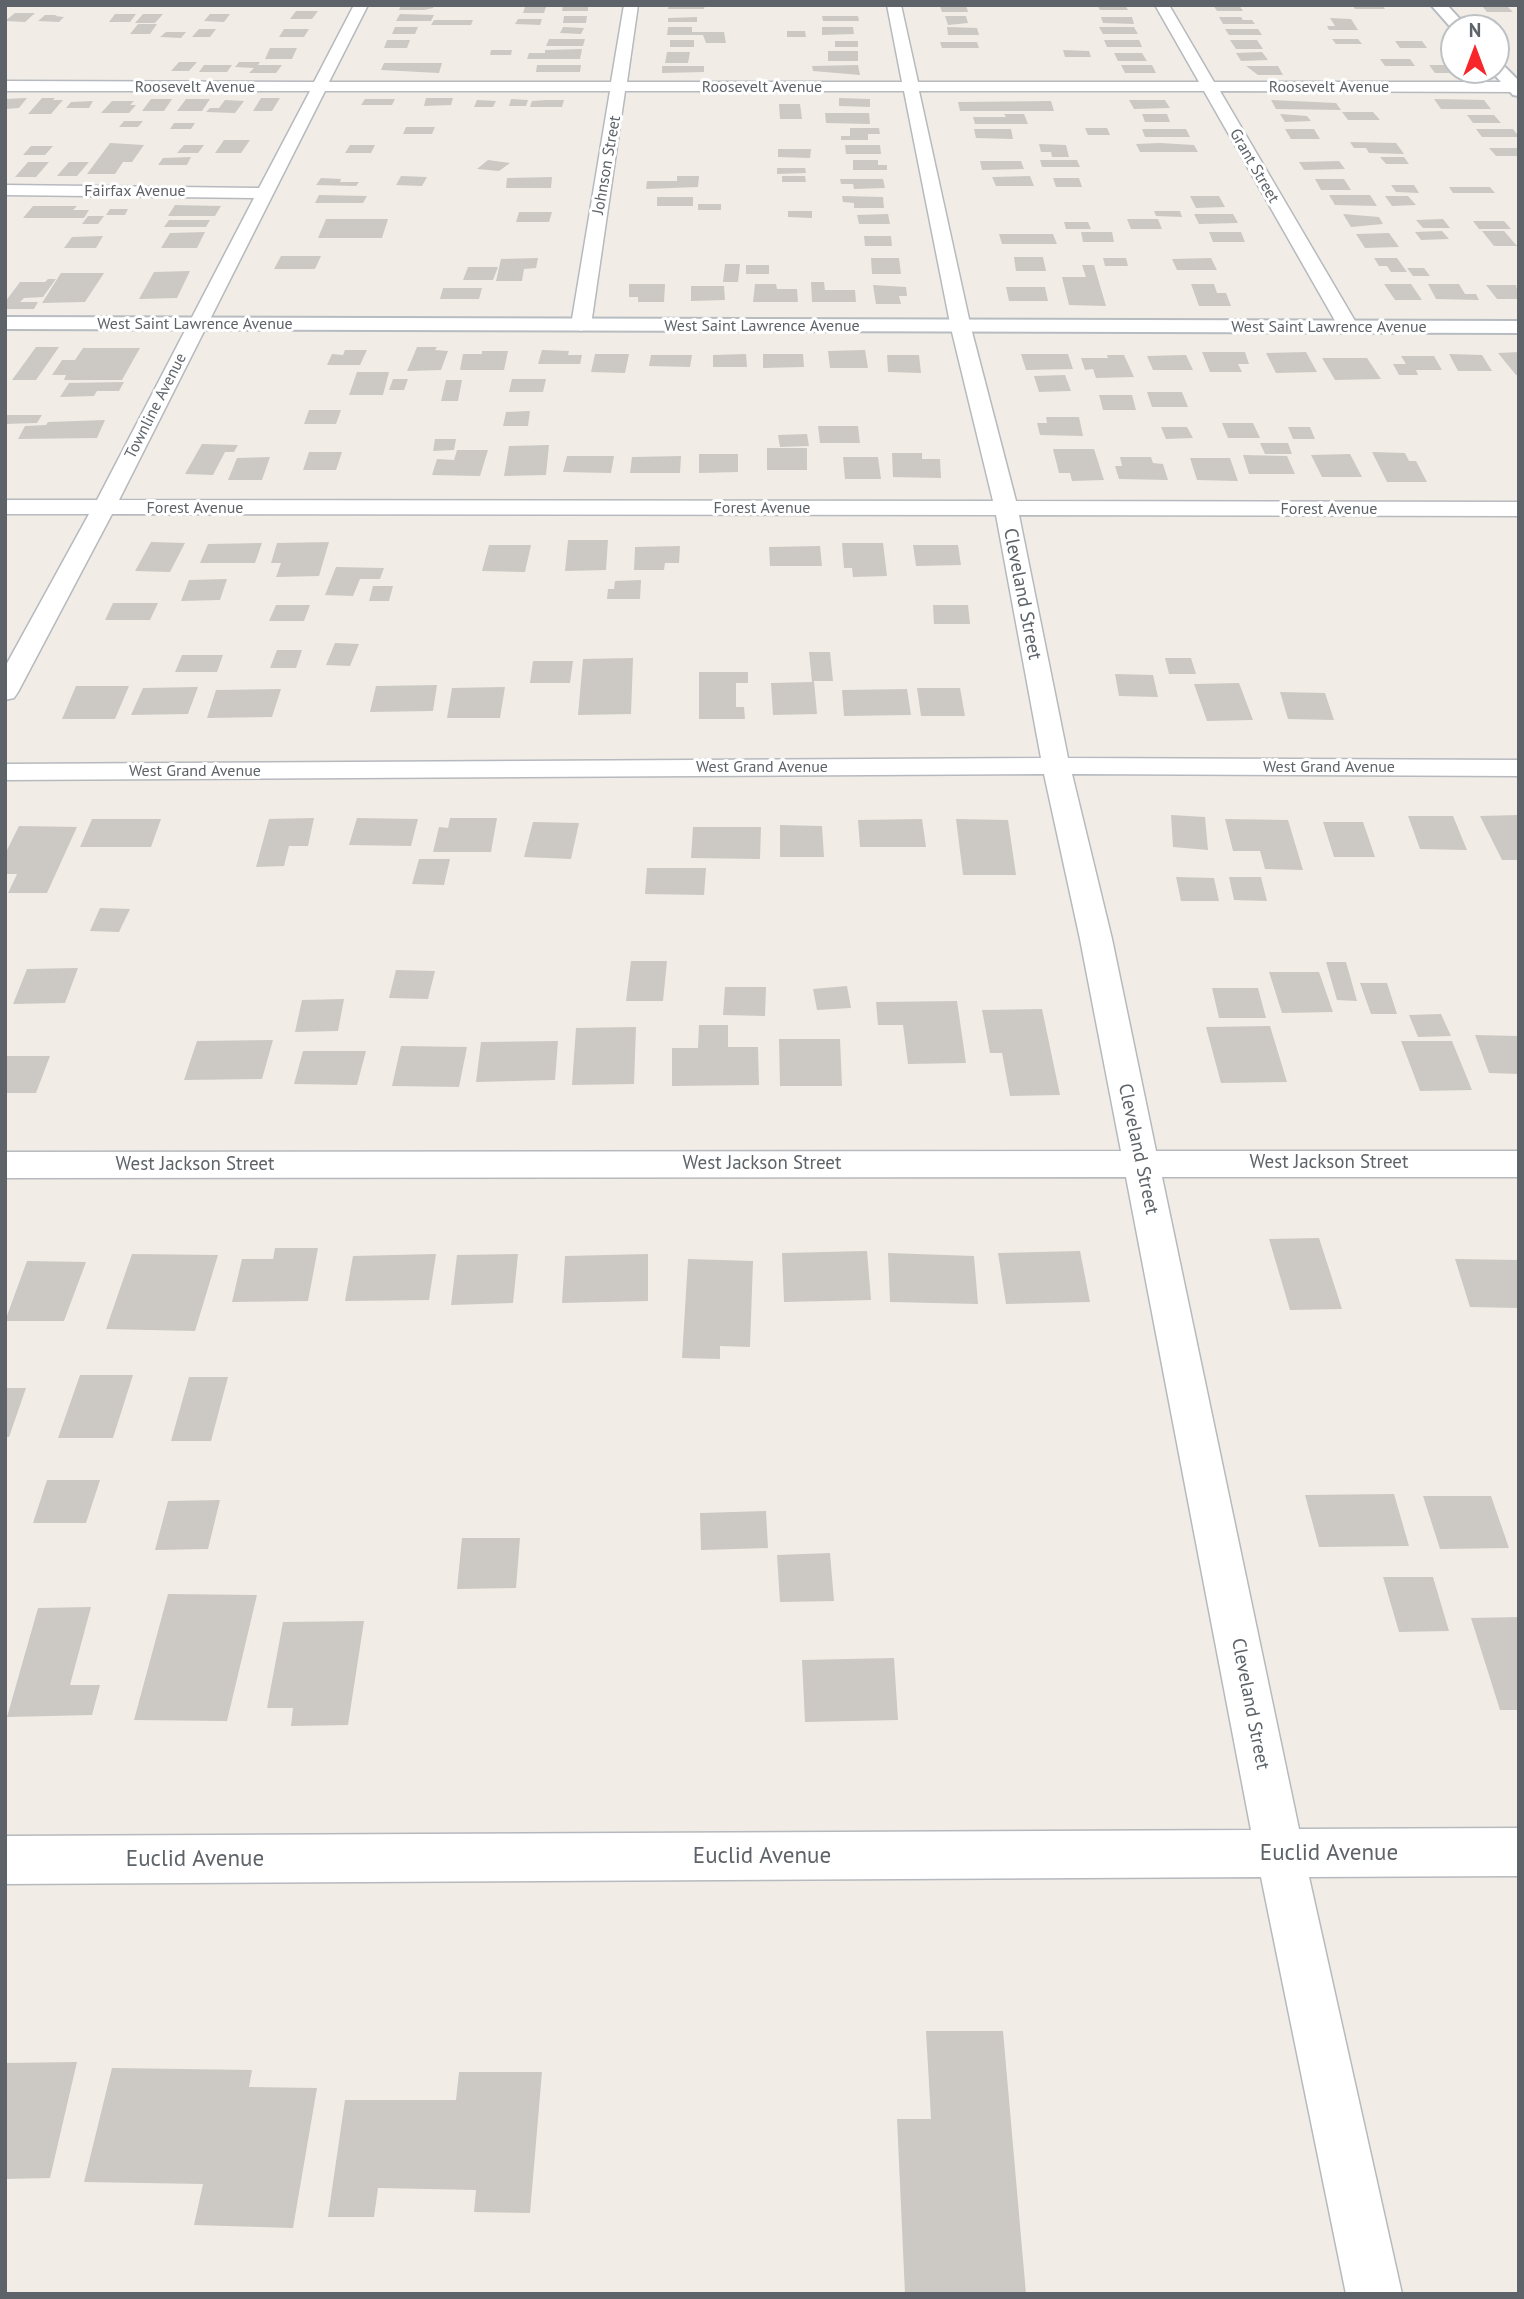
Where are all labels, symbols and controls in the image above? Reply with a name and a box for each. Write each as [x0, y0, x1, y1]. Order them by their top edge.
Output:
north arrow [1440, 14, 1510, 84]
text: N [1469, 18, 1481, 42]
street label: Roosevelt Avenue [135, 77, 255, 97]
street label: Roosevelt Avenue [702, 77, 822, 97]
street label: Roosevelt Avenue [1269, 77, 1389, 97]
street label: Johnson Street [589, 114, 625, 216]
street label: Grant Street [1225, 125, 1283, 207]
street label: Fairfax Avenue [84, 181, 186, 201]
street label: West Saint Lawrence Avenue [97, 314, 293, 334]
street label: West Saint Lawrence Avenue [664, 316, 860, 336]
street label: West Saint Lawrence Avenue [1231, 317, 1427, 337]
street label: Townline Avenue [121, 350, 191, 462]
street label: Forest Avenue [147, 498, 243, 518]
street label: Forest Avenue [714, 498, 810, 518]
street label: Forest Avenue [1281, 499, 1377, 519]
street label: Cleveland Street [998, 526, 1046, 662]
street label: West Grand Avenue [696, 757, 828, 777]
street label: West Grand Avenue [1263, 757, 1395, 777]
street label: West Grand Avenue [129, 761, 261, 781]
street label: Cleveland Street [1113, 1081, 1163, 1217]
street label: West Jackson Street [1250, 1152, 1408, 1174]
street label: West Jackson Street [683, 1153, 841, 1175]
street label: West Jackson Street [116, 1154, 274, 1176]
street label: Cleveland Street [1226, 1636, 1274, 1772]
street label: Euclid Avenue [1260, 1839, 1398, 1867]
street label: Euclid Avenue [693, 1842, 831, 1870]
street label: Euclid Avenue [126, 1845, 264, 1873]

